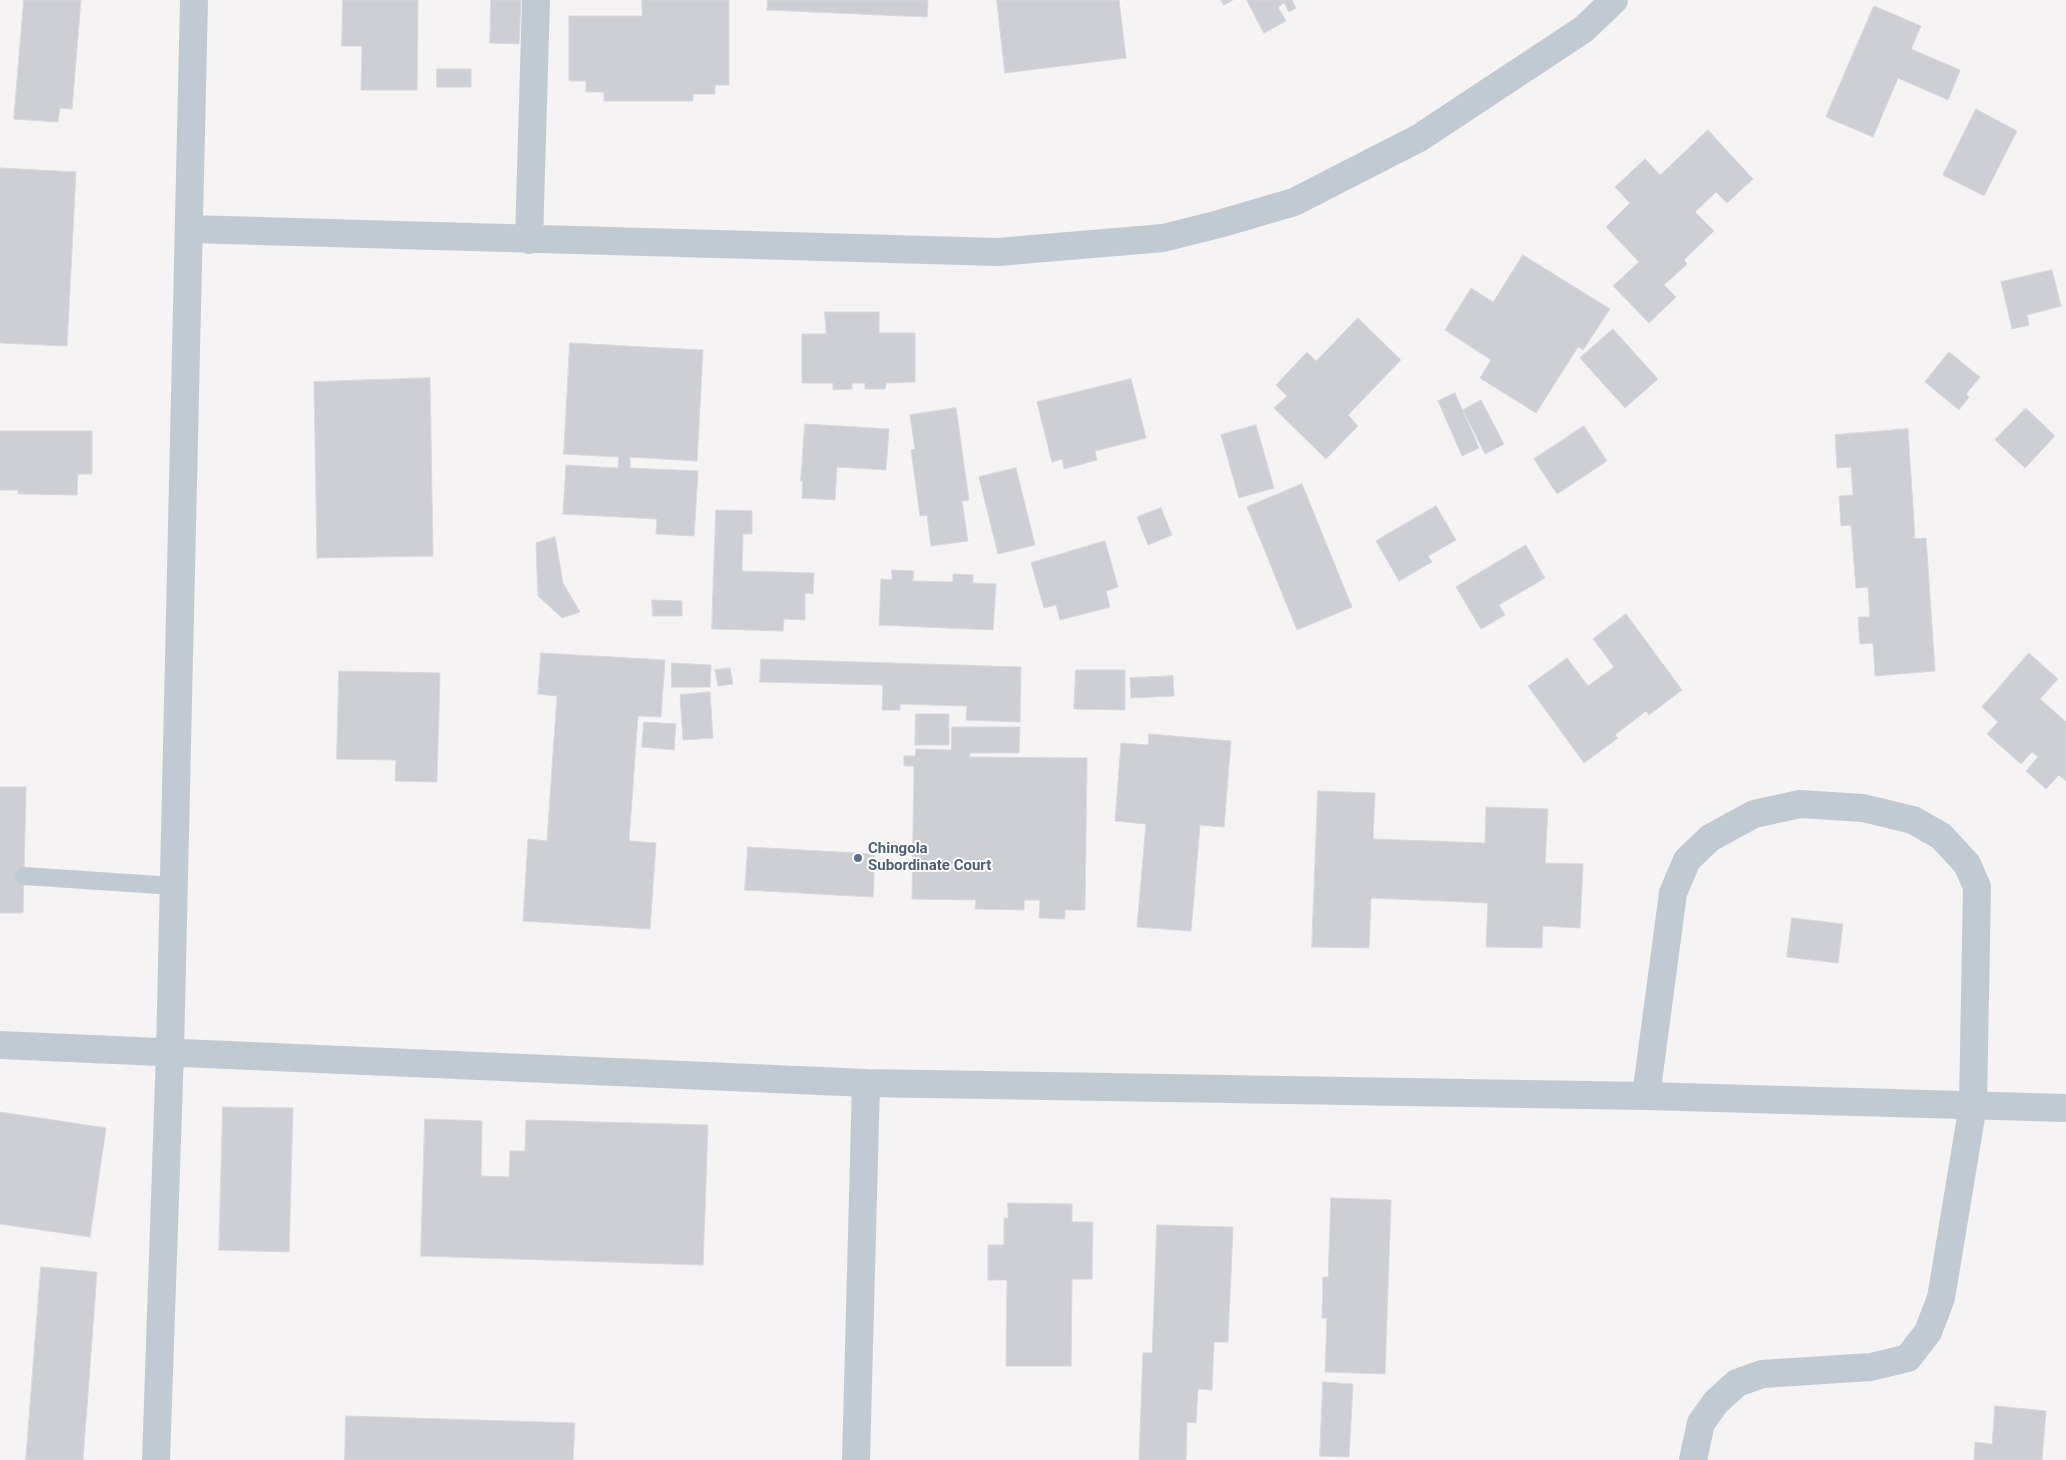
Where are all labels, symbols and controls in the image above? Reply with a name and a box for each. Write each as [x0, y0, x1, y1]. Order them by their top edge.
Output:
place label: Chingola Subordinate Court [868, 840, 991, 875]
marker: Chingola Subordinate Court [852, 852, 864, 864]

